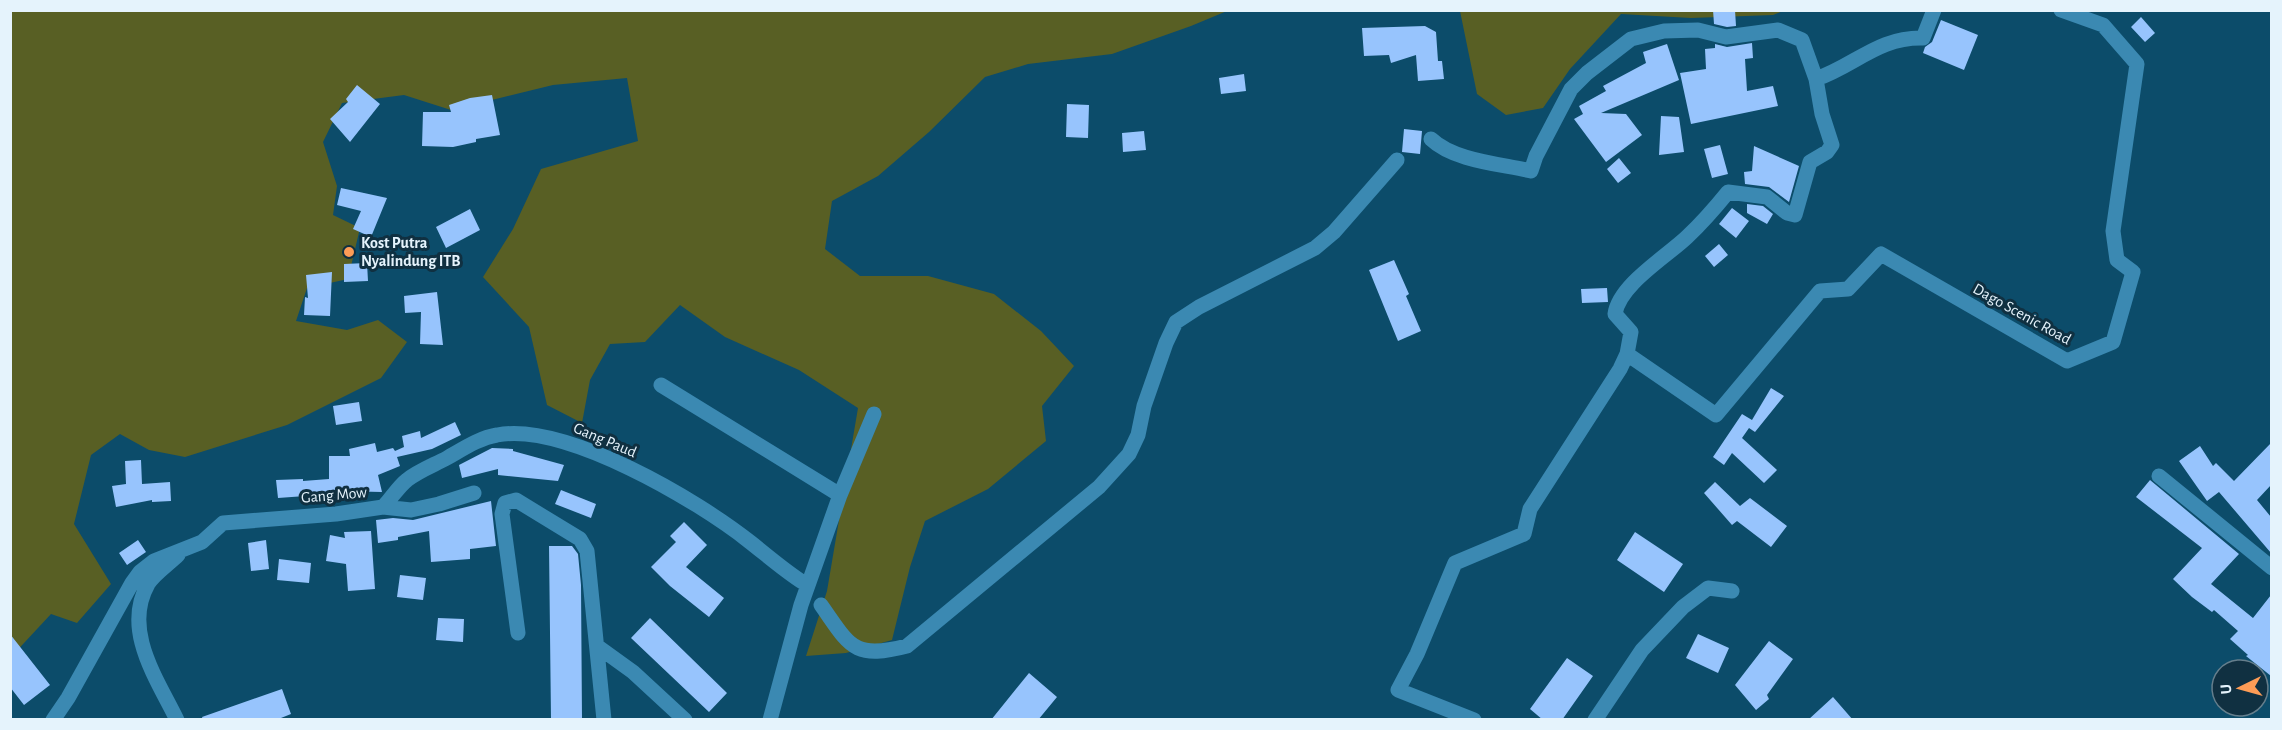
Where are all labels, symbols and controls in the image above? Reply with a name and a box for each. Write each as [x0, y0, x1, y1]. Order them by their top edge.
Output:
place label: Kost Putra Nyalindung ITB [361, 235, 461, 270]
marker: Kost Putra Nyalindung ITB [342, 245, 356, 259]
street label: Dago Scenic Road [1970, 280, 2074, 348]
street label: Gang Paud [571, 420, 639, 460]
street label: Gang Mow [300, 484, 368, 506]
north arrow [2210, 658, 2270, 718]
text: U [2218, 683, 2234, 695]

